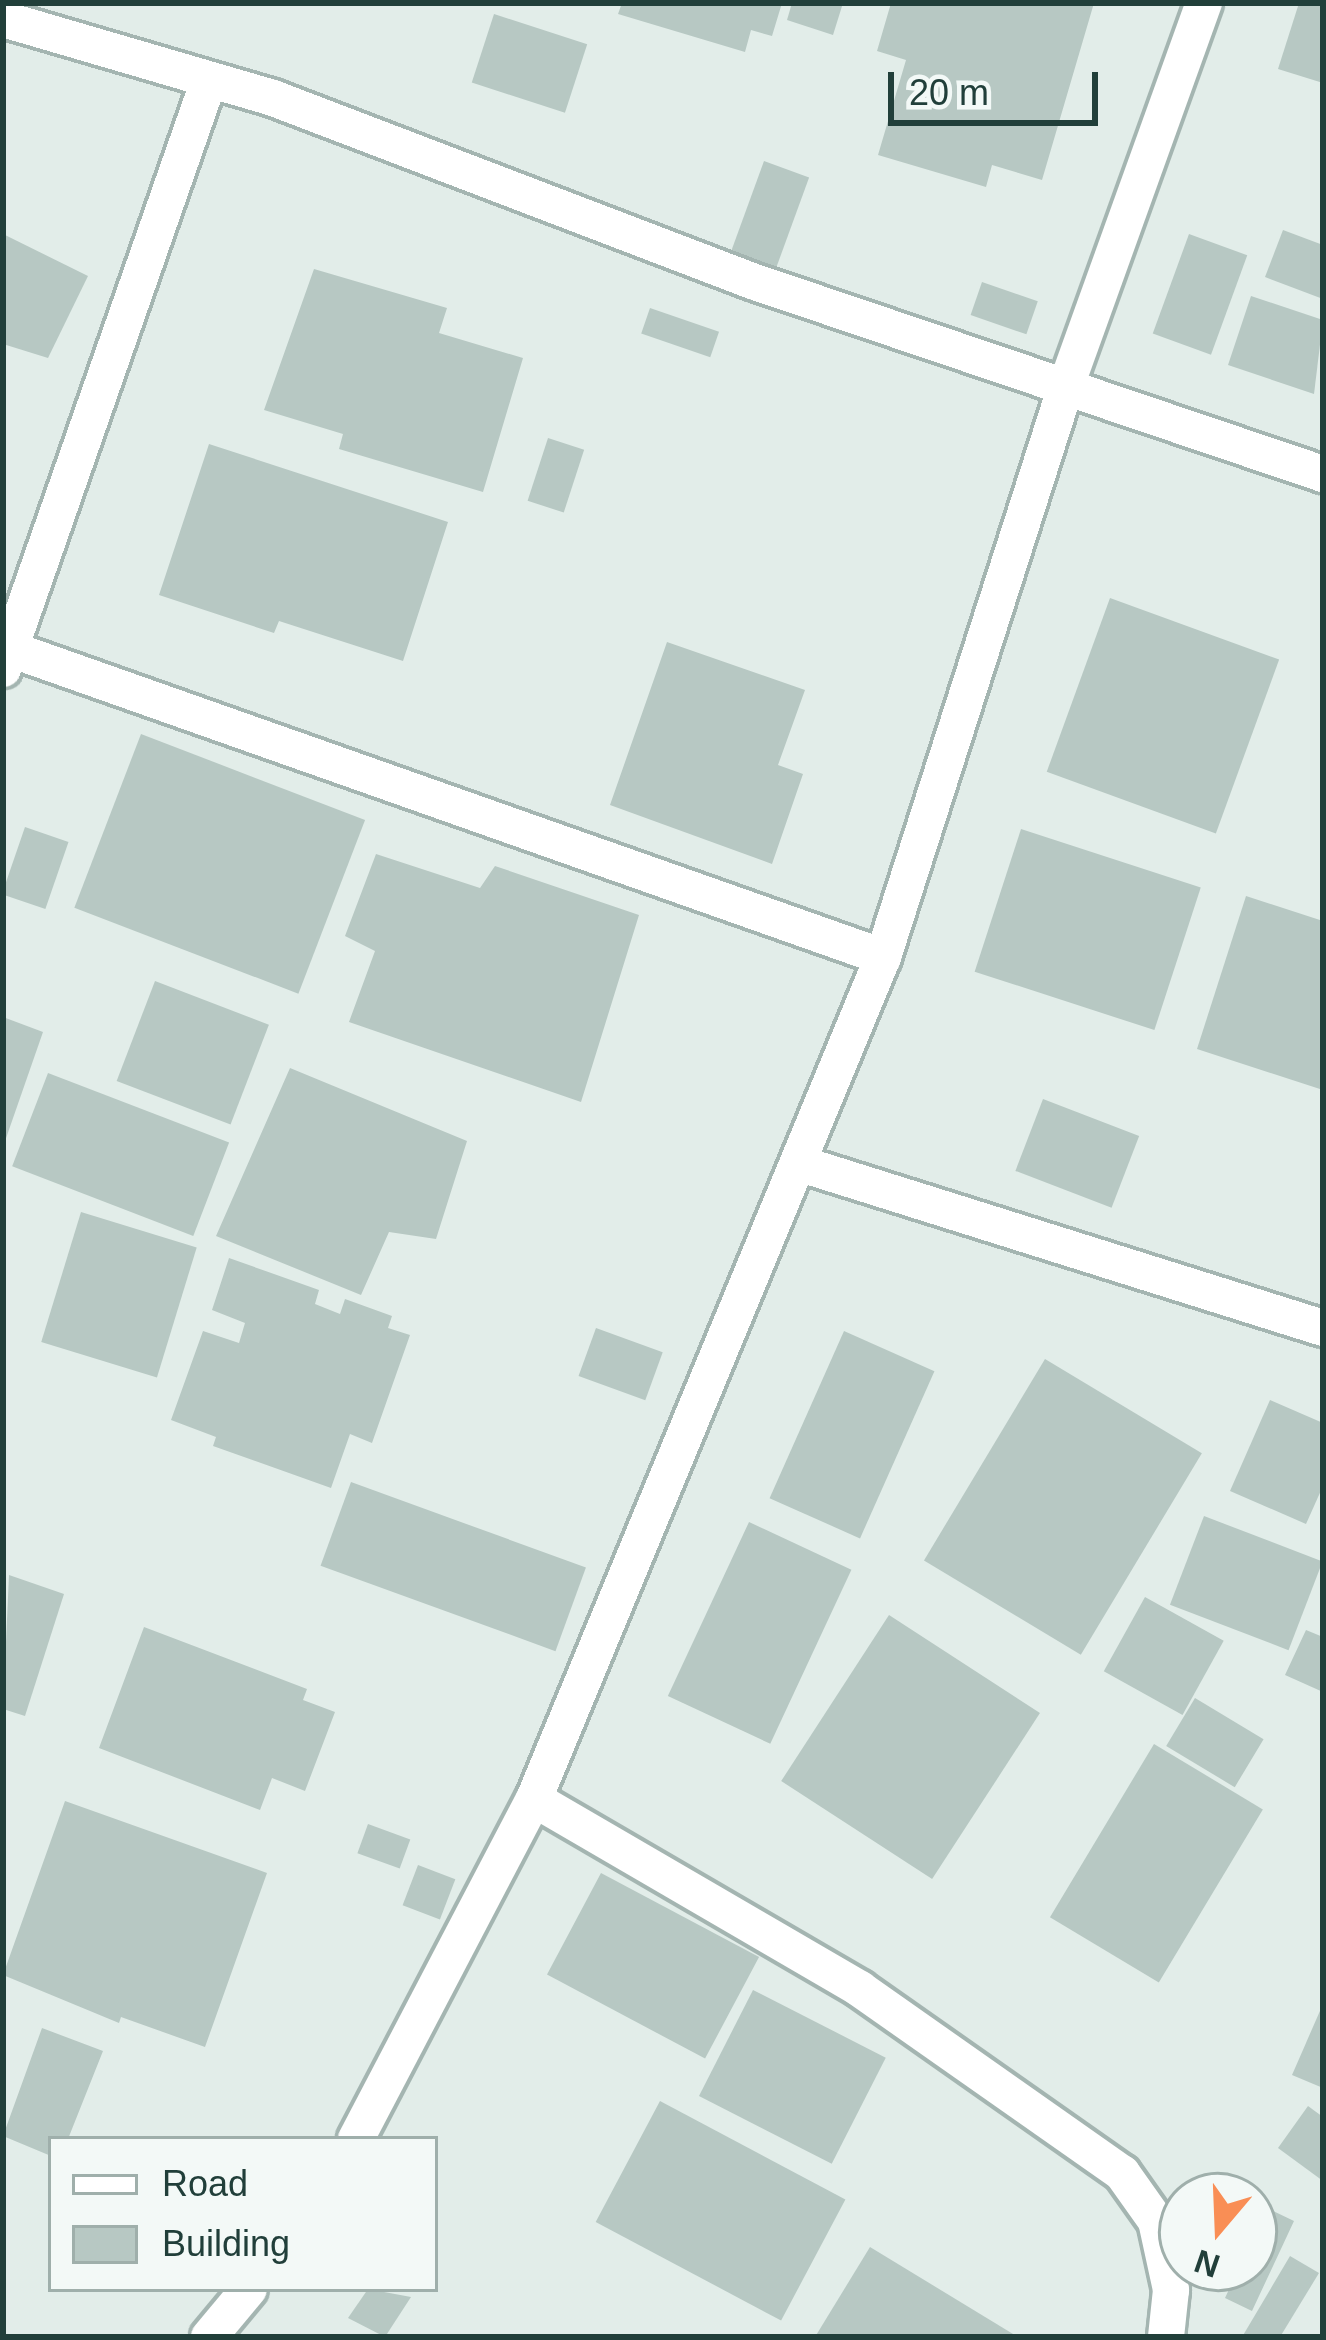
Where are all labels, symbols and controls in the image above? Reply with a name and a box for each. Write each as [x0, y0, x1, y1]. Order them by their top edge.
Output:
scale bar [894, 48, 1104, 122]
text: 20 m [909, 72, 989, 113]
legend [48, 2136, 438, 2292]
text: Road [162, 2163, 248, 2204]
north arrow [1158, 2172, 1278, 2292]
text: Building [162, 2223, 290, 2264]
text: N [1190, 2242, 1224, 2285]

